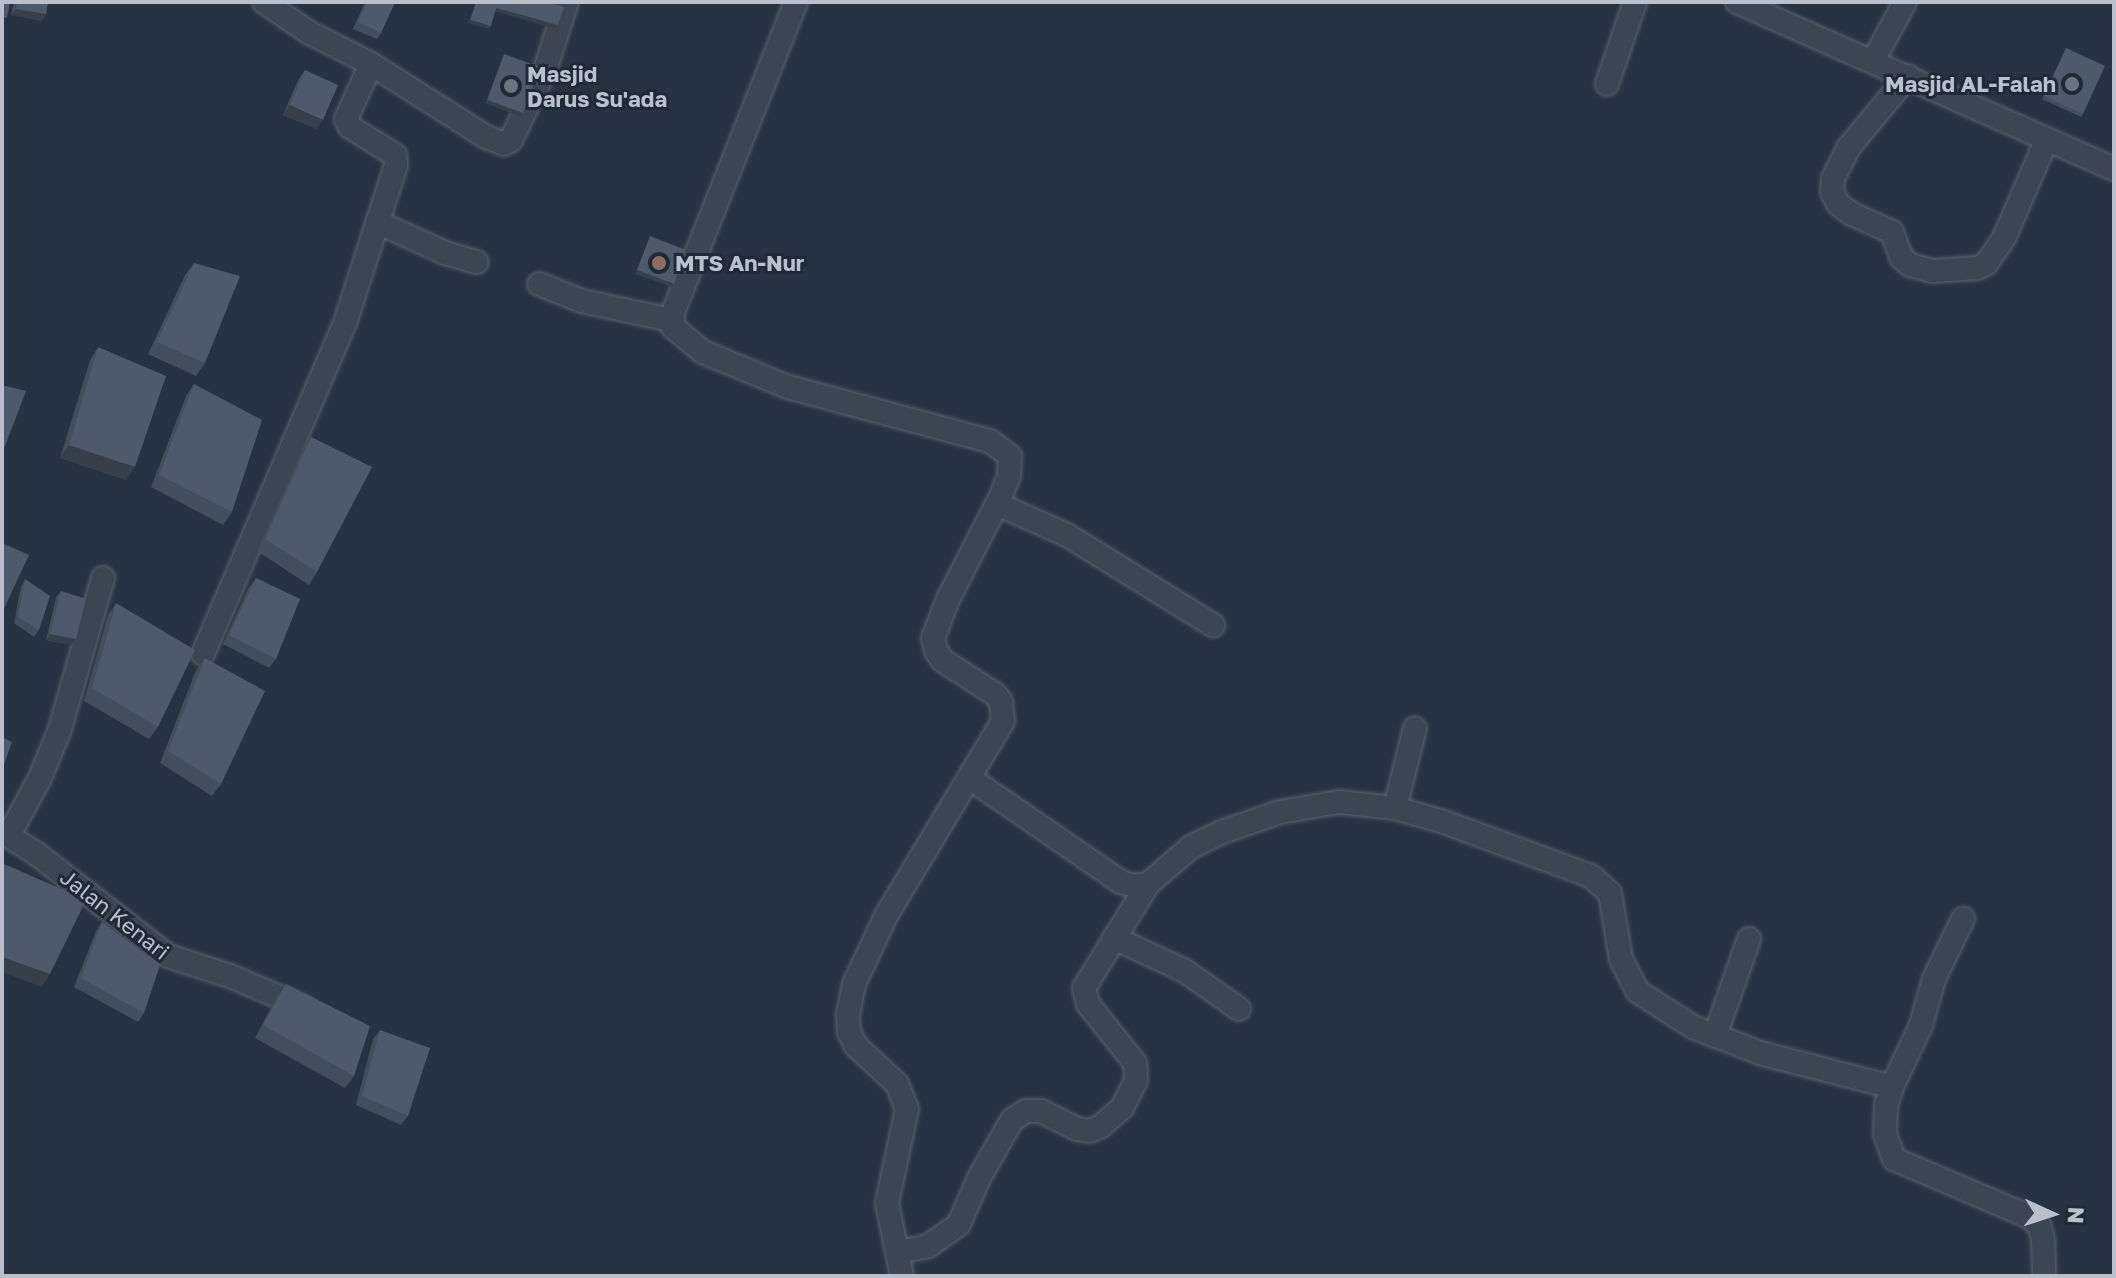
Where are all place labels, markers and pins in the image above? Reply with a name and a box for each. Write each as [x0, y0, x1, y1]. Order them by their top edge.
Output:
place label: Masjid Darus Su'ada [527, 60, 667, 112]
place label: Masjid AL-Falah [1885, 71, 2056, 97]
marker: Masjid AL-Falah [2063, 75, 2081, 93]
marker: Masjid Darus Su'ada [502, 77, 520, 95]
place label: MTS An-Nur [675, 250, 804, 276]
marker: MTS An-Nur [650, 254, 668, 272]

